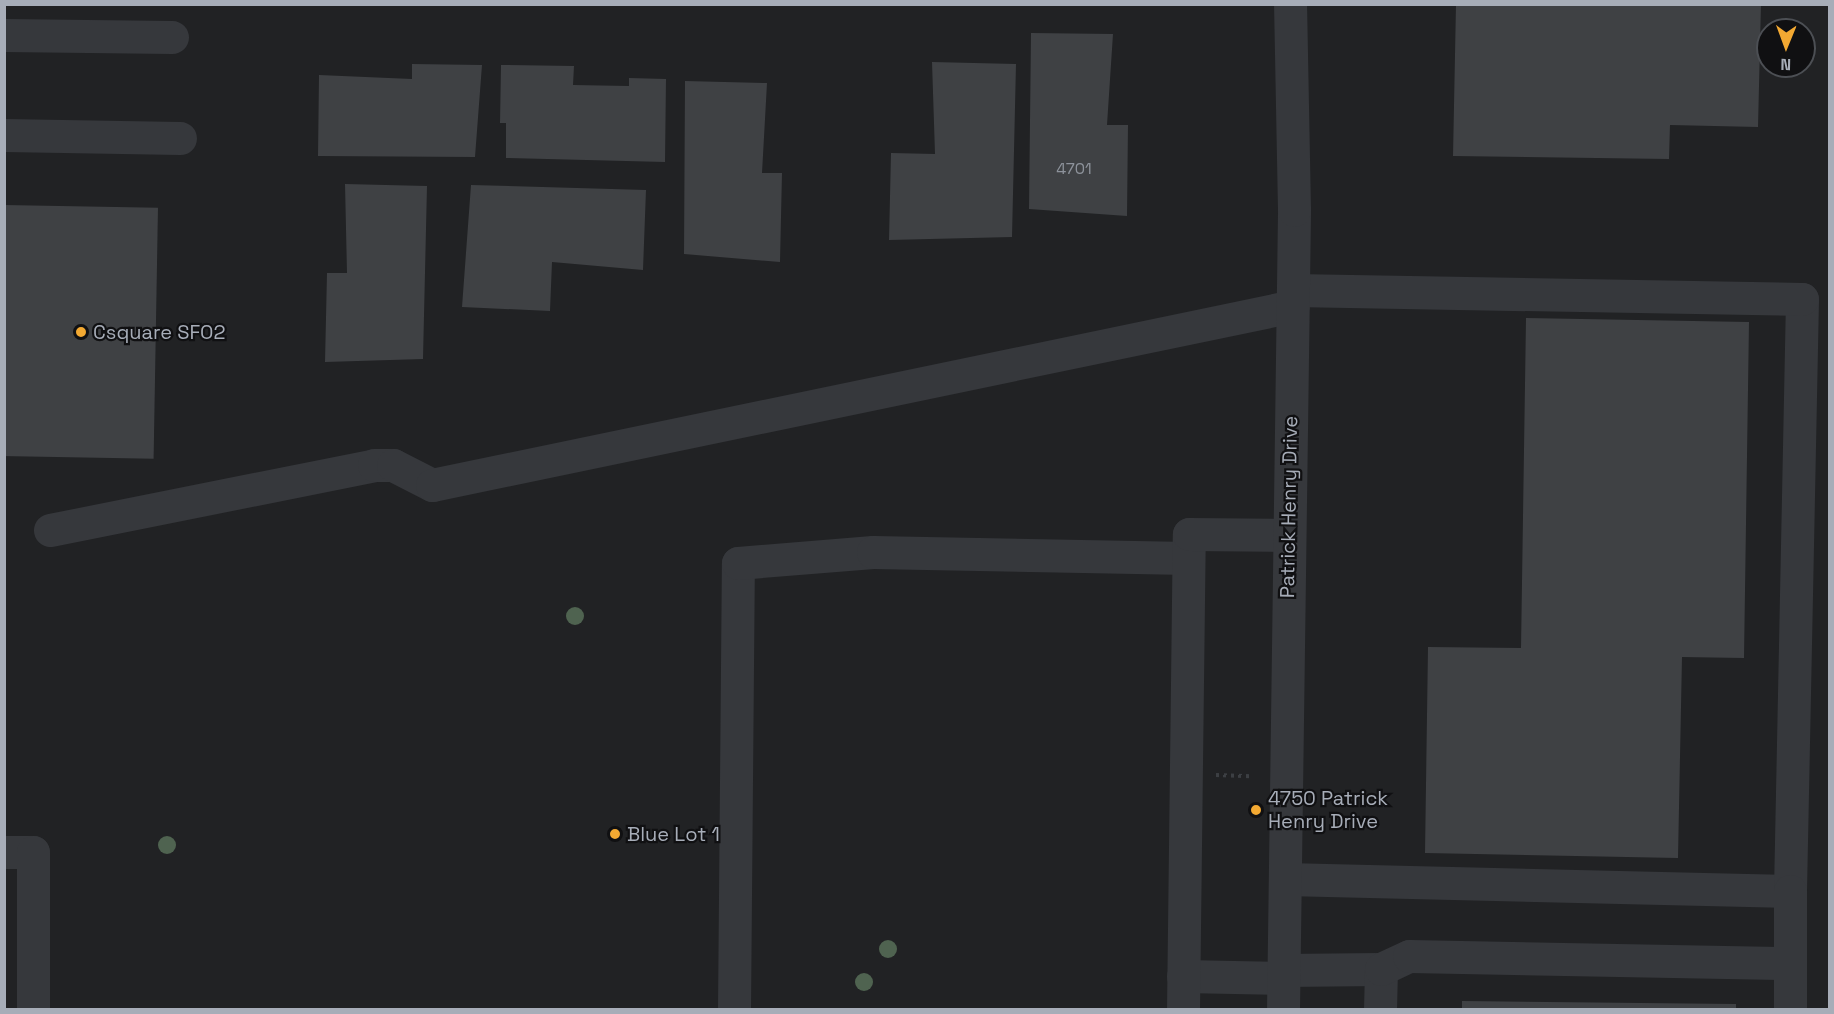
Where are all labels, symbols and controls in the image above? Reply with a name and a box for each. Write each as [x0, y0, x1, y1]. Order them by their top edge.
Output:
north arrow [1756, 18, 1816, 78]
text: N [1780, 54, 1791, 75]
house number: 4701 [1056, 159, 1092, 179]
place label: Csquare SFO2 [93, 320, 226, 344]
marker: Csquare SFO2 [74, 325, 88, 339]
street label: Patrick Henry Drive [1275, 416, 1303, 598]
place label: 4750 Patrick Henry Drive [1268, 786, 1388, 833]
marker: 4750 Patrick Henry Drive [1249, 803, 1263, 817]
place label: Blue Lot 1 [627, 822, 720, 846]
marker: Blue Lot 1 [608, 827, 622, 841]

